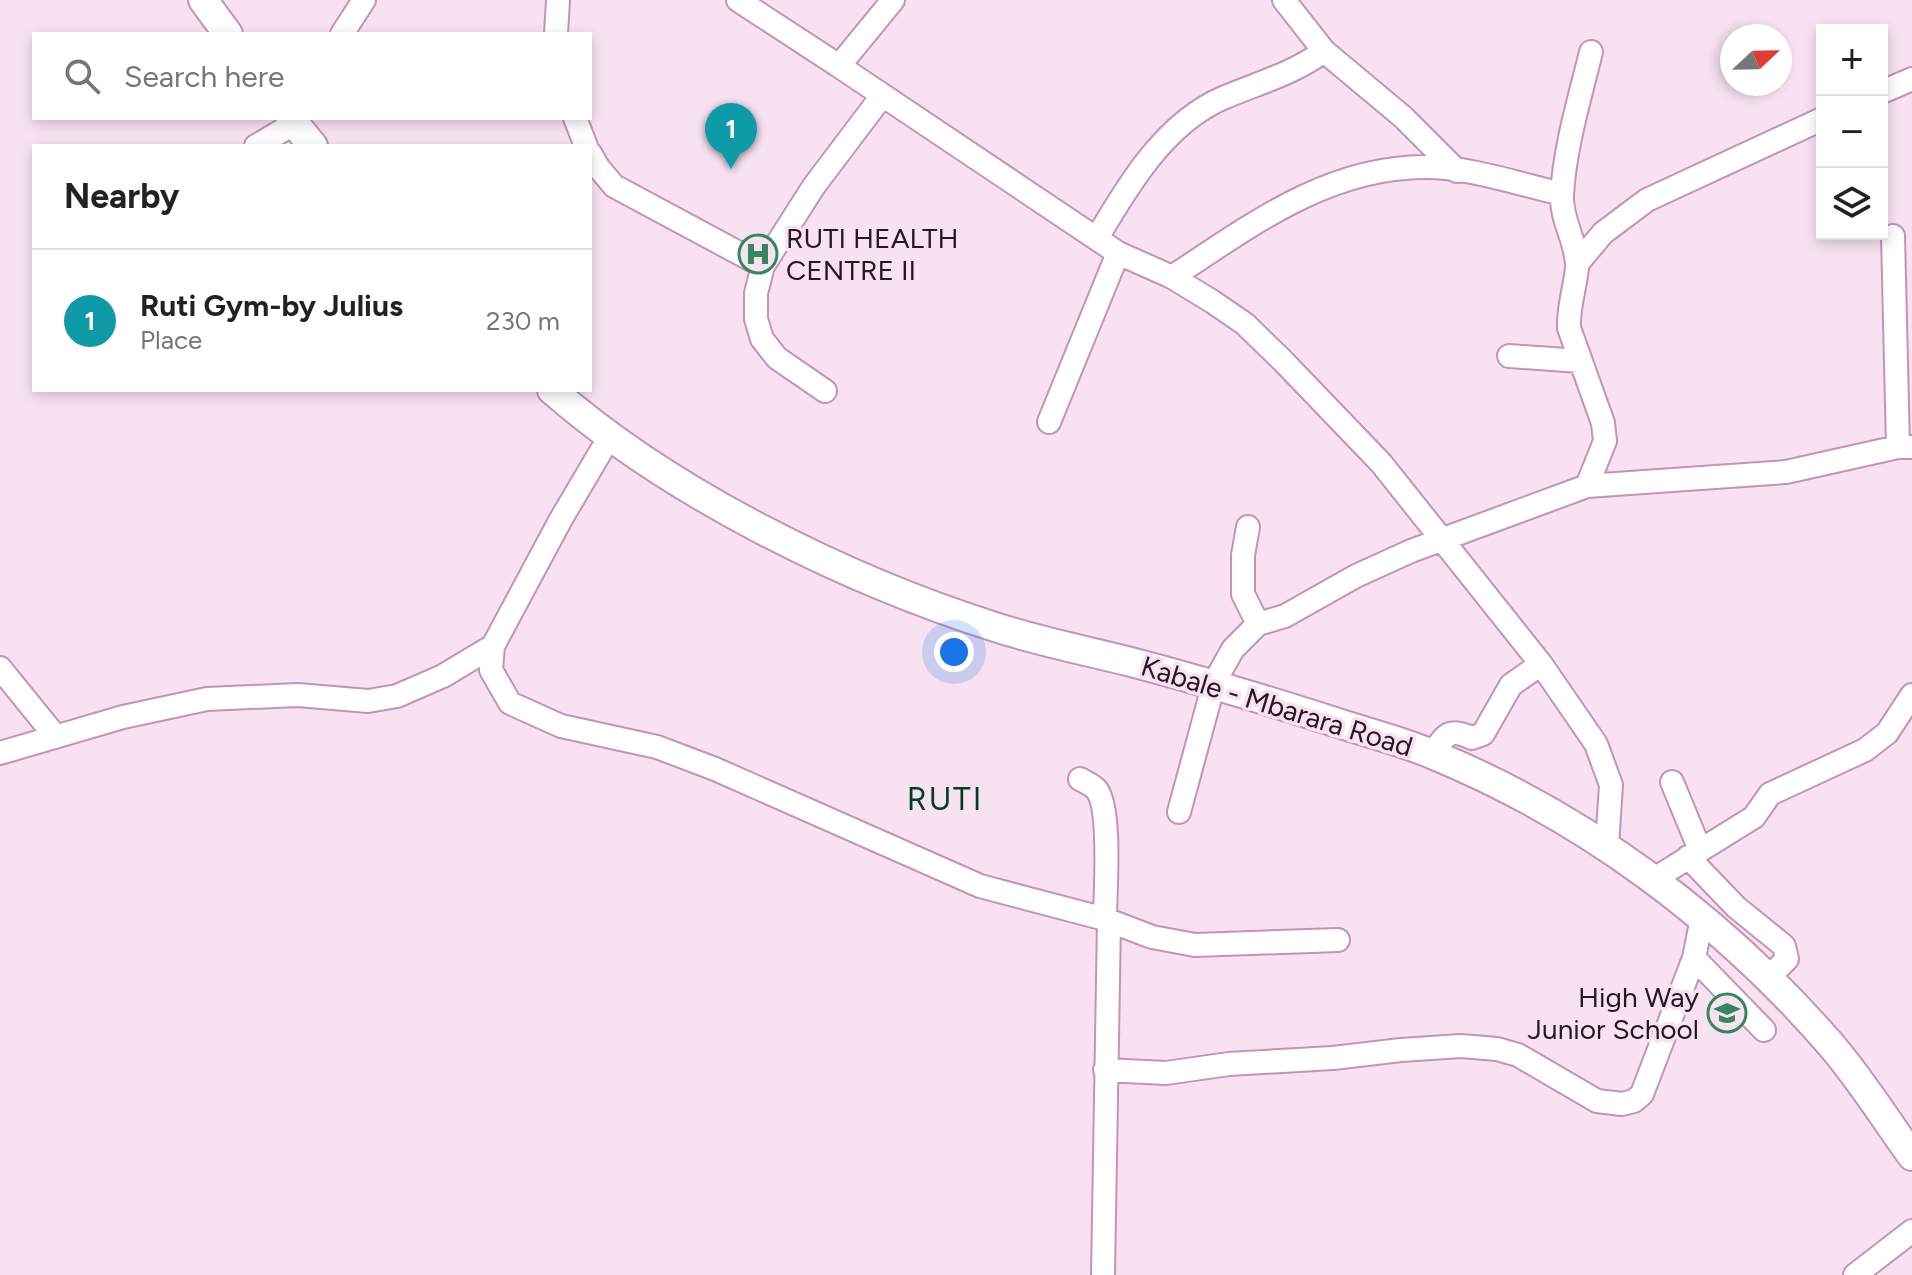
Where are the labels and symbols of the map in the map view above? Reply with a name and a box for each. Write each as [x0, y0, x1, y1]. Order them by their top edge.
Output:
north arrow [1720, 24, 1792, 96]
pin: 1 [705, 103, 757, 169]
place label: RUTI HEALTH CENTRE II [786, 221, 959, 287]
hospital icon: RUTI HEALTH CENTRE II [737, 233, 779, 275]
your location [934, 632, 974, 672]
street label: Kabale - Mbarara Road [1137, 649, 1417, 763]
district label: RUTI [907, 780, 983, 818]
place label: High Way Junior School [1528, 980, 1699, 1046]
school or university icon: High Way Junior School [1706, 992, 1748, 1034]

